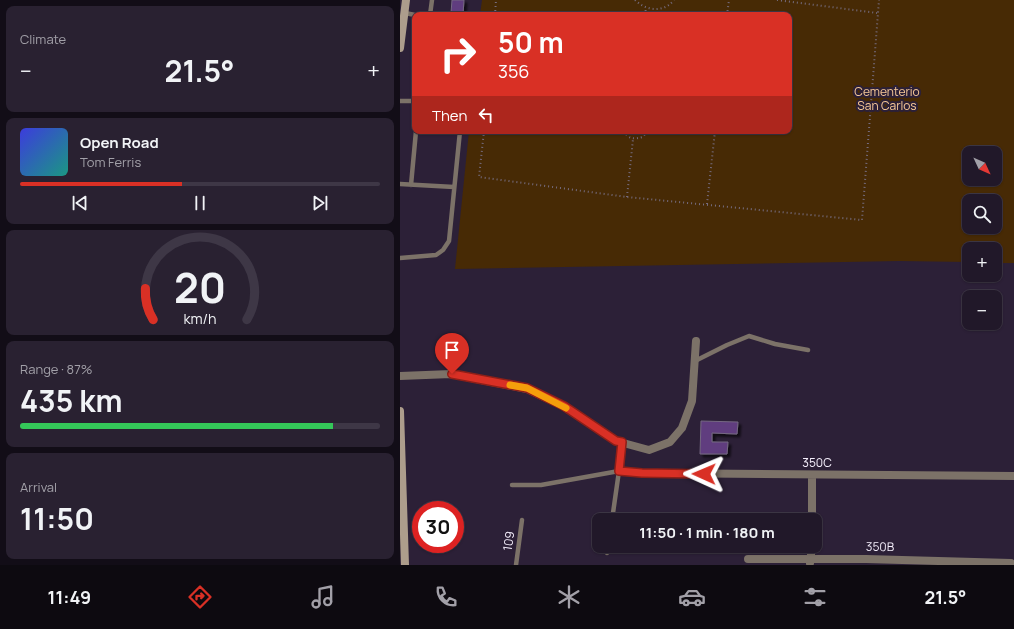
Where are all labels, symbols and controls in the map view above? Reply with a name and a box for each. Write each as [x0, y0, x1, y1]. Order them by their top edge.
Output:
text: 50 m [498, 23, 564, 61]
icon: right [432, 28, 484, 80]
text: Climate [20, 30, 66, 48]
text: 21.5° [165, 50, 235, 91]
text: − [20, 56, 32, 86]
text: + [367, 56, 380, 86]
text: 356 [498, 59, 530, 83]
park label: Cementerio San Carlos [854, 83, 920, 114]
icon: left [475, 104, 497, 126]
text: Then [432, 105, 467, 126]
text: Open Road [80, 132, 159, 153]
north arrow [962, 146, 1002, 186]
map controls [962, 146, 1002, 330]
text: Tom Ferris [80, 153, 141, 171]
icon: previous [69, 192, 91, 214]
icon: pause [189, 192, 211, 214]
icon: next [309, 192, 331, 214]
button: search [962, 194, 1002, 234]
button: + [962, 242, 1002, 282]
text: 20 [174, 259, 226, 315]
button: − [962, 290, 1002, 330]
text: km/h [183, 309, 217, 328]
pin [435, 333, 469, 374]
icon: arrive [441, 339, 463, 361]
text: Range · 87% [20, 360, 92, 378]
text: 435 km [20, 380, 122, 421]
position arrow [683, 453, 725, 495]
street label: 350C [802, 454, 832, 471]
text: Arrival [20, 478, 57, 496]
text: 11:50 [20, 498, 94, 539]
speed limit sign: 30 [412, 501, 464, 553]
text: 11:50 · 1 min · 180 m [639, 522, 775, 543]
street label: 109 [499, 530, 518, 552]
street label: 350B [866, 538, 894, 555]
icon: directions [186, 583, 214, 611]
icon: music [309, 583, 337, 611]
icon: phone [432, 583, 460, 611]
icon: climate [555, 583, 583, 611]
icon: car [678, 583, 706, 611]
icon: filters [801, 583, 829, 611]
text: 11:49 [48, 585, 91, 609]
text: 21.5° [924, 585, 966, 609]

